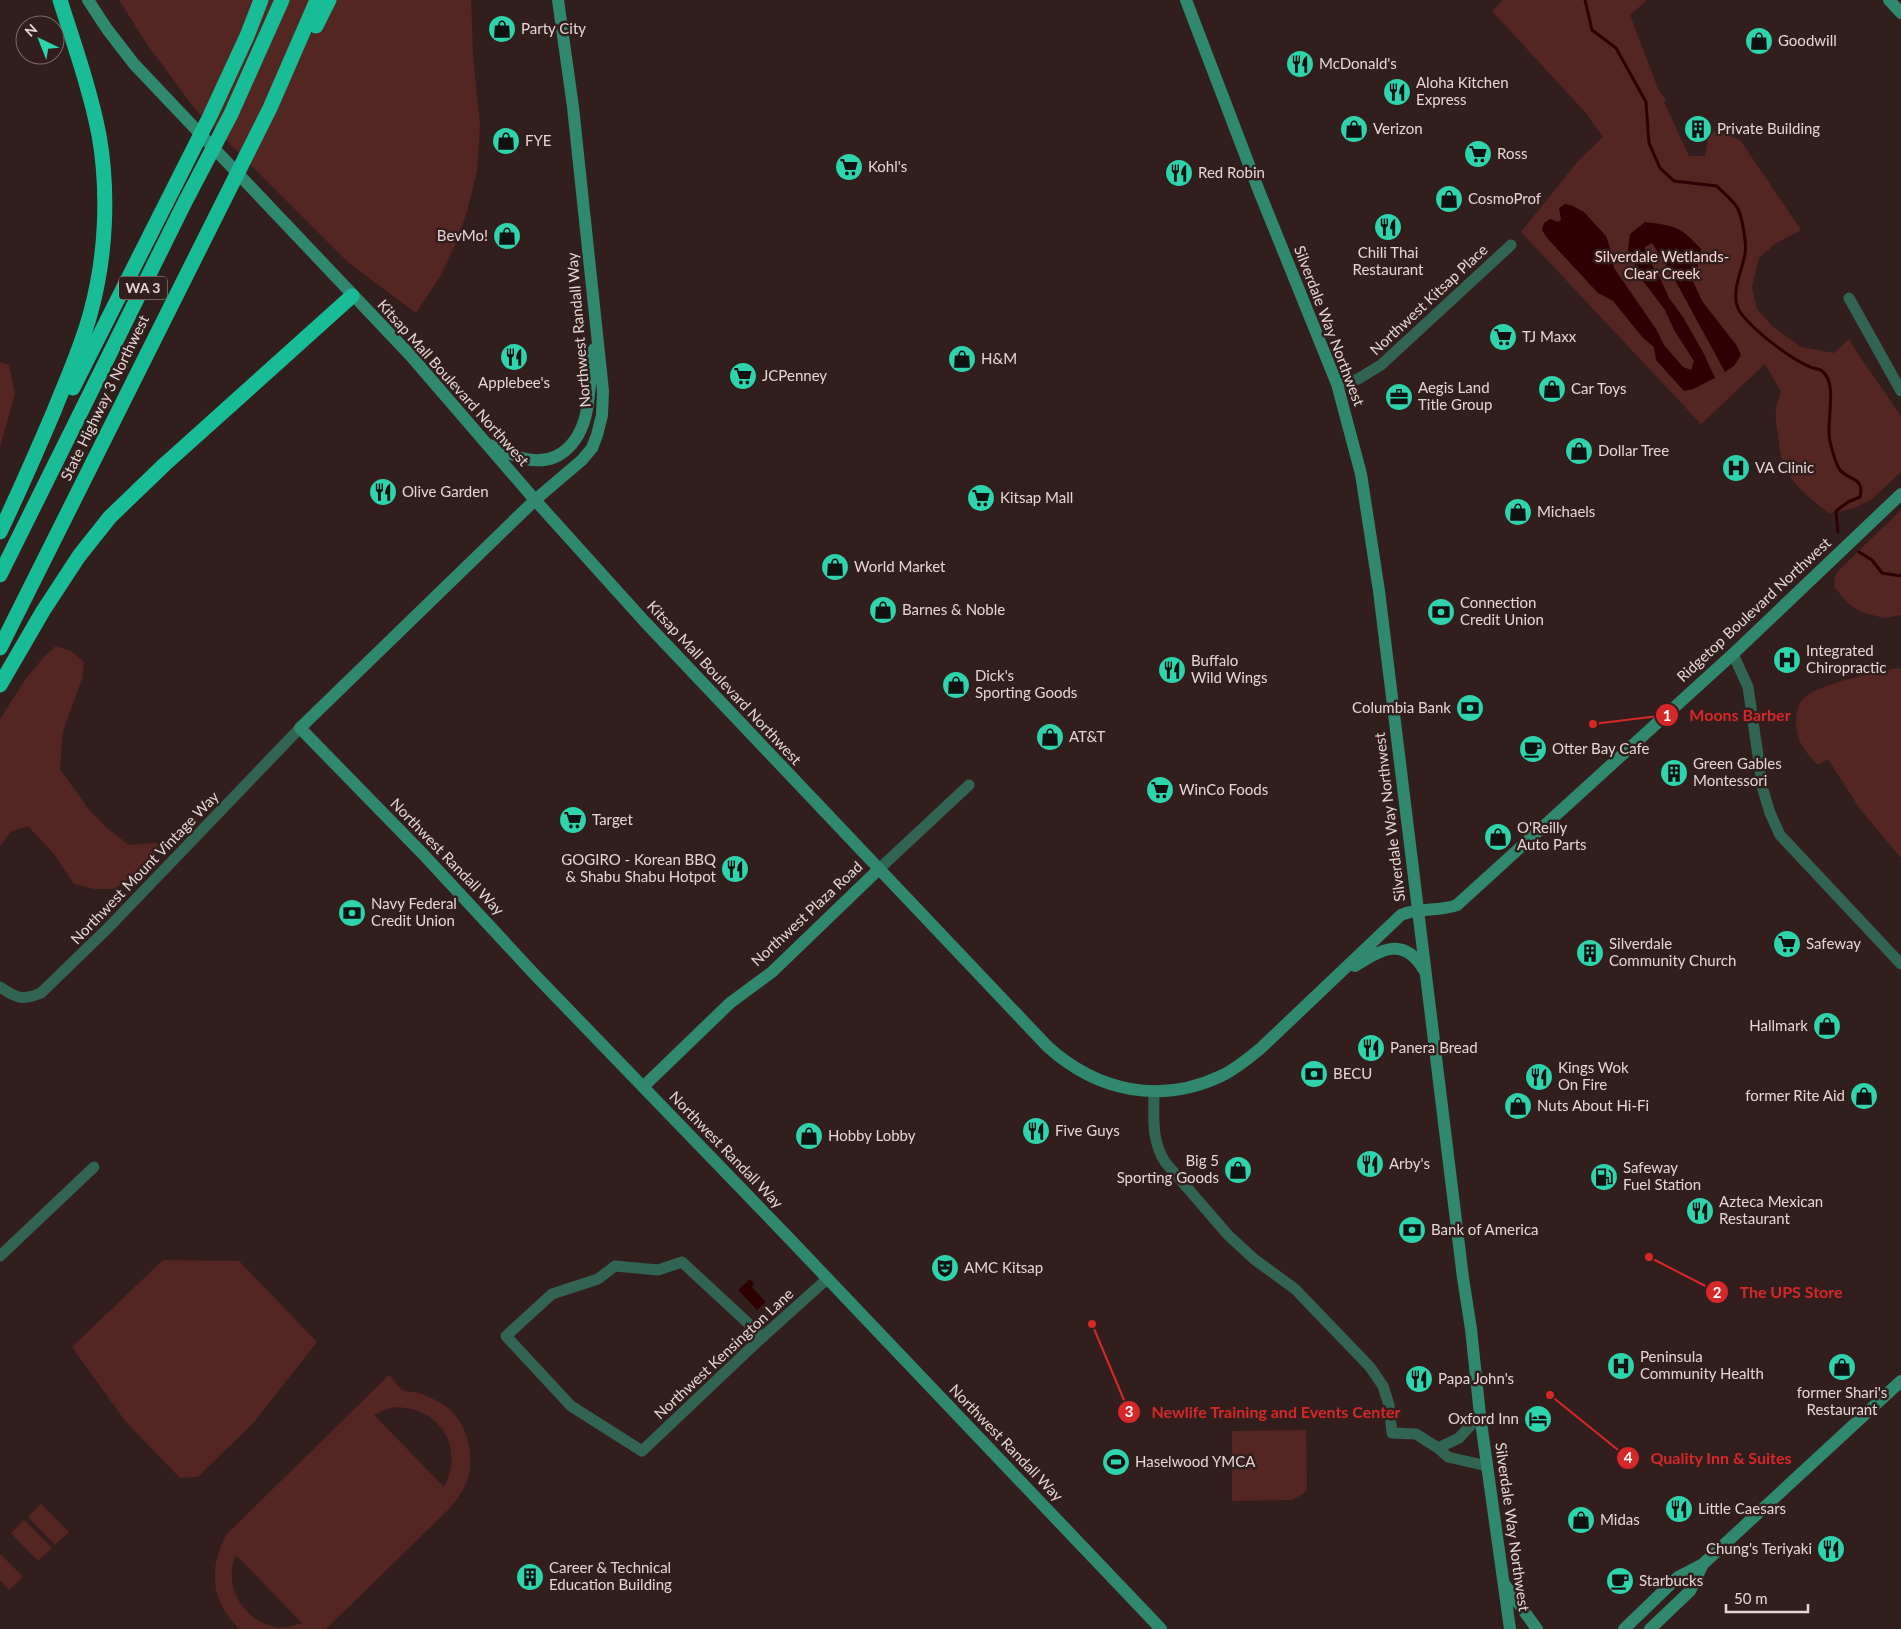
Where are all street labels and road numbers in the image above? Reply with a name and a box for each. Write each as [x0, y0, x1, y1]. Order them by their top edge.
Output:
street label: Northwest Kitsap Place [1366, 240, 1491, 358]
street label: Silverdale Way Northwest [1291, 243, 1369, 409]
street label: Northwest Randall Way [562, 252, 594, 408]
road number: WA 3 [119, 276, 167, 300]
street label: Kitsap Mall Boulevard Northwest [374, 295, 534, 470]
street label: State Highway 3 Northwest [56, 311, 152, 483]
street label: Ridgetop Boulevard Northwest [1673, 533, 1834, 685]
street label: Kitsap Mall Boulevard Northwest [644, 597, 806, 769]
street label: Silverdale Way Northwest [1370, 731, 1408, 903]
street label: Northwest Mount Vintage Way [66, 787, 222, 947]
street label: Northwest Randall Way [387, 794, 508, 919]
street label: Northwest Plaza Road [747, 857, 866, 969]
street label: Northwest Randall Way [666, 1087, 787, 1212]
street label: Northwest Kensington Lane [650, 1284, 797, 1422]
street label: Northwest Randall Way [946, 1380, 1067, 1505]
street label: Silverdale Way Northwest [1492, 1441, 1534, 1613]

